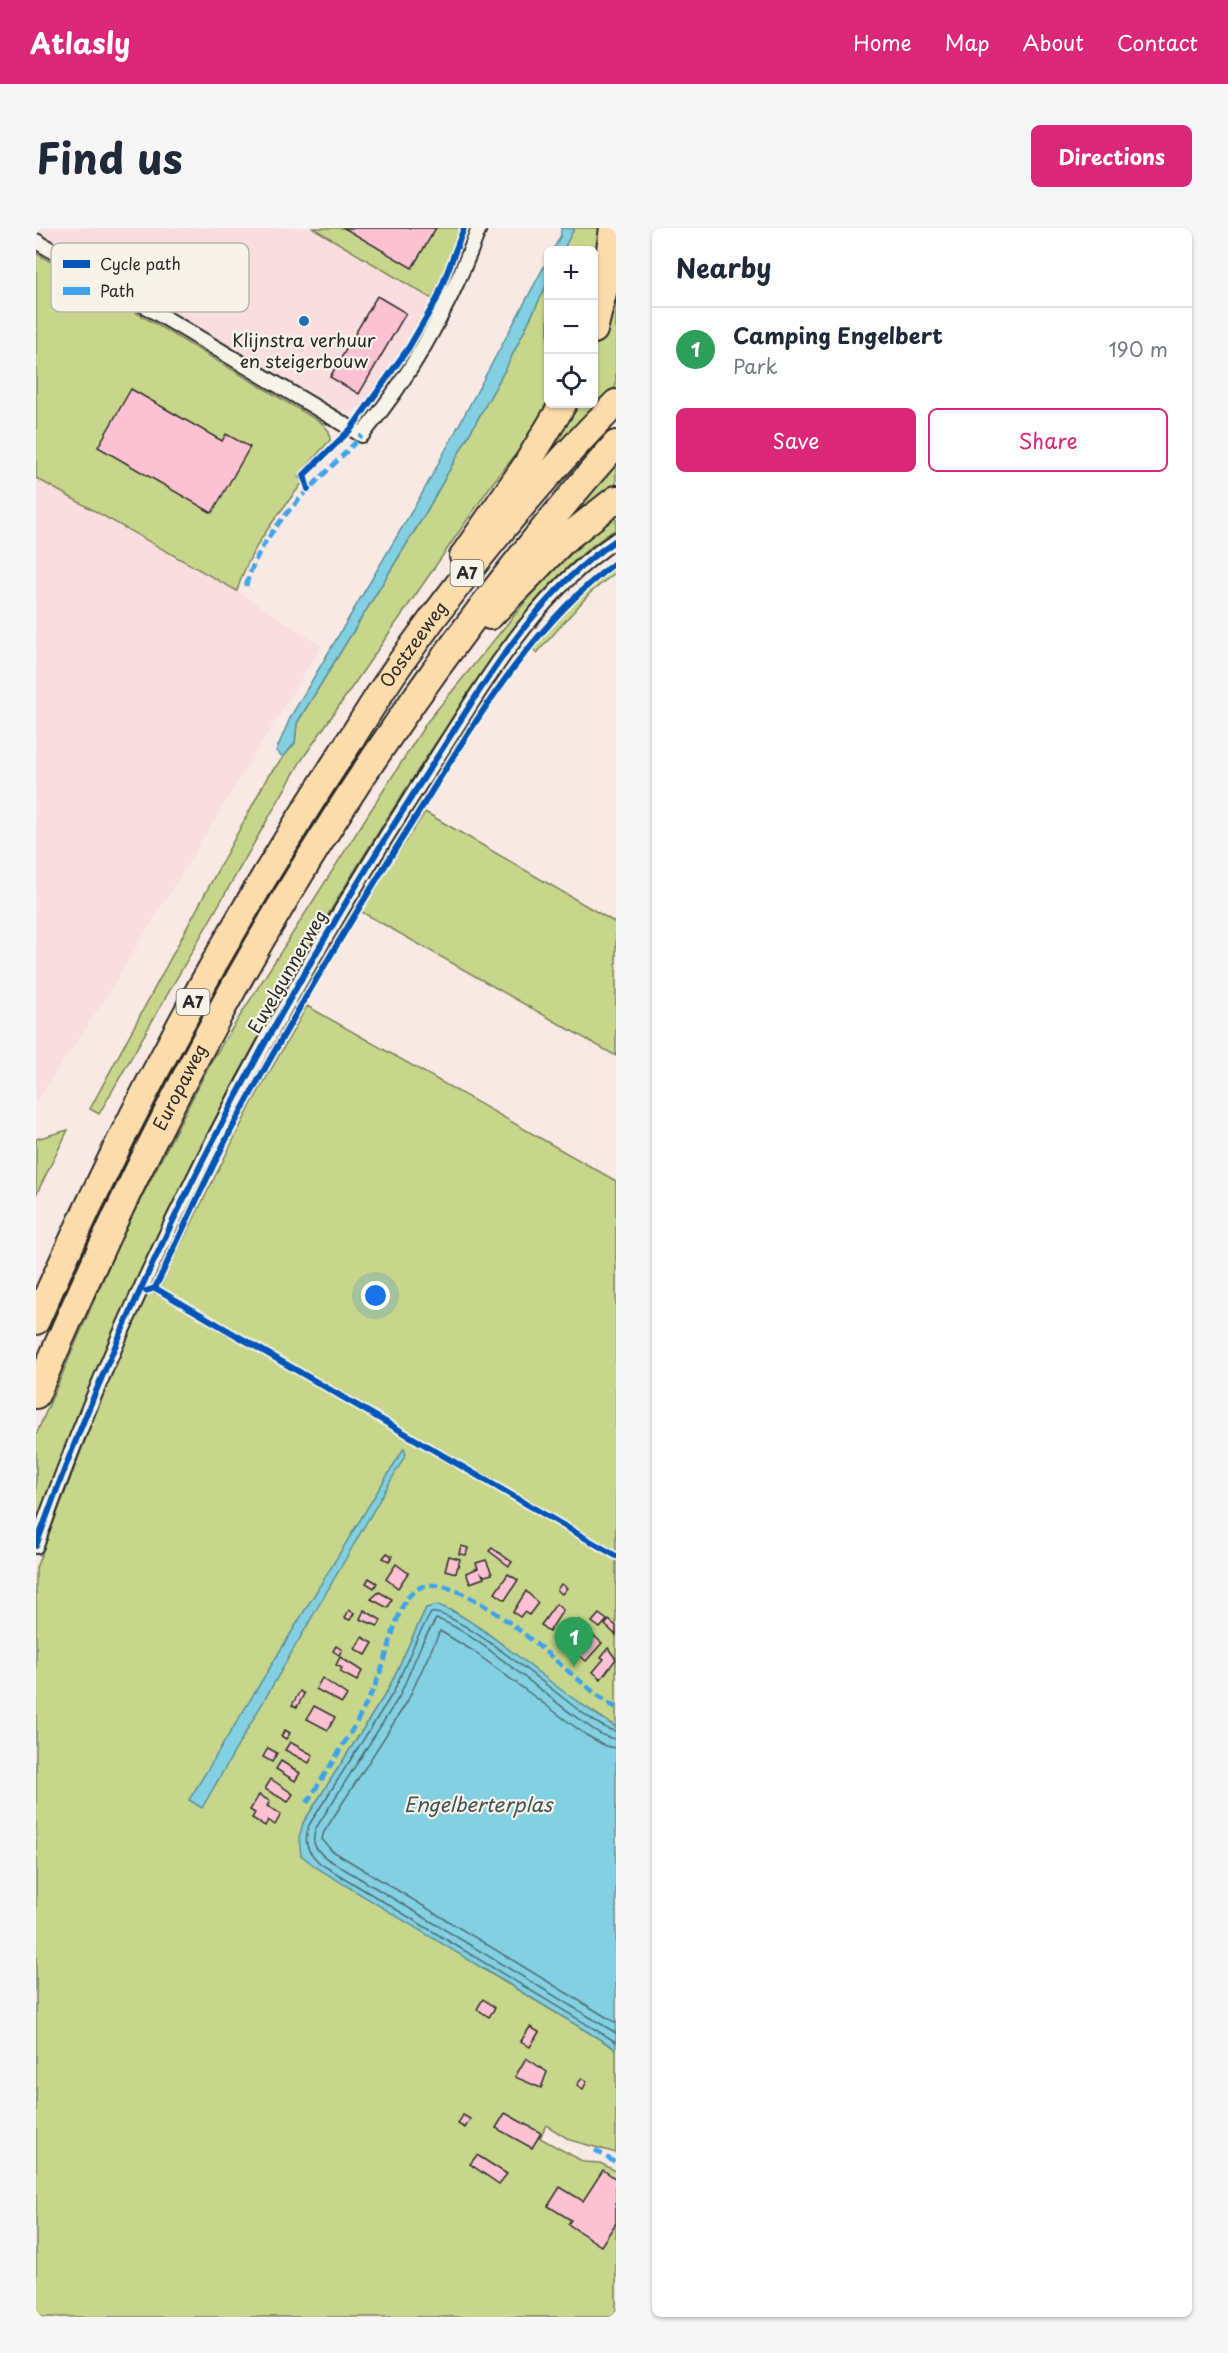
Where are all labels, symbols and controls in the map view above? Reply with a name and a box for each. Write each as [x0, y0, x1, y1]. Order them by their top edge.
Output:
text: Atlasly [30, 21, 130, 64]
text: Home [853, 26, 912, 58]
text: Map [945, 26, 990, 58]
text: About [1023, 26, 1084, 58]
text: Contact [1117, 26, 1198, 58]
text: Find us [36, 125, 183, 188]
button: Directions [1031, 125, 1192, 187]
legend [51, 243, 249, 312]
map controls [544, 246, 598, 408]
button: + [544, 246, 598, 300]
text: Nearby [676, 248, 771, 287]
text: Cycle path [100, 251, 181, 275]
text: Path [100, 278, 135, 302]
button: − [544, 300, 598, 354]
marker: Klijnstra verhuur en steigerbouw [297, 314, 311, 328]
text: Camping Engelbert [733, 318, 943, 351]
place label: Klijnstra verhuur en steigerbouw [232, 326, 376, 374]
text: 1 [691, 334, 700, 364]
text: 190 m [1109, 334, 1168, 364]
text: Park [733, 351, 778, 381]
button: locate [544, 354, 598, 408]
button: Save [676, 408, 916, 472]
button: Share [928, 408, 1168, 472]
road number: A7 [450, 560, 484, 586]
street label: Oostzeeweg [372, 595, 453, 693]
street label: Euvelgunnerweg [240, 905, 333, 1038]
road number: A7 [176, 989, 210, 1015]
street label: Europaweg [145, 1038, 213, 1135]
your location [361, 1281, 390, 1310]
pin: 1 [554, 1618, 594, 1667]
water label: Engelberterplas [404, 1789, 554, 1819]

